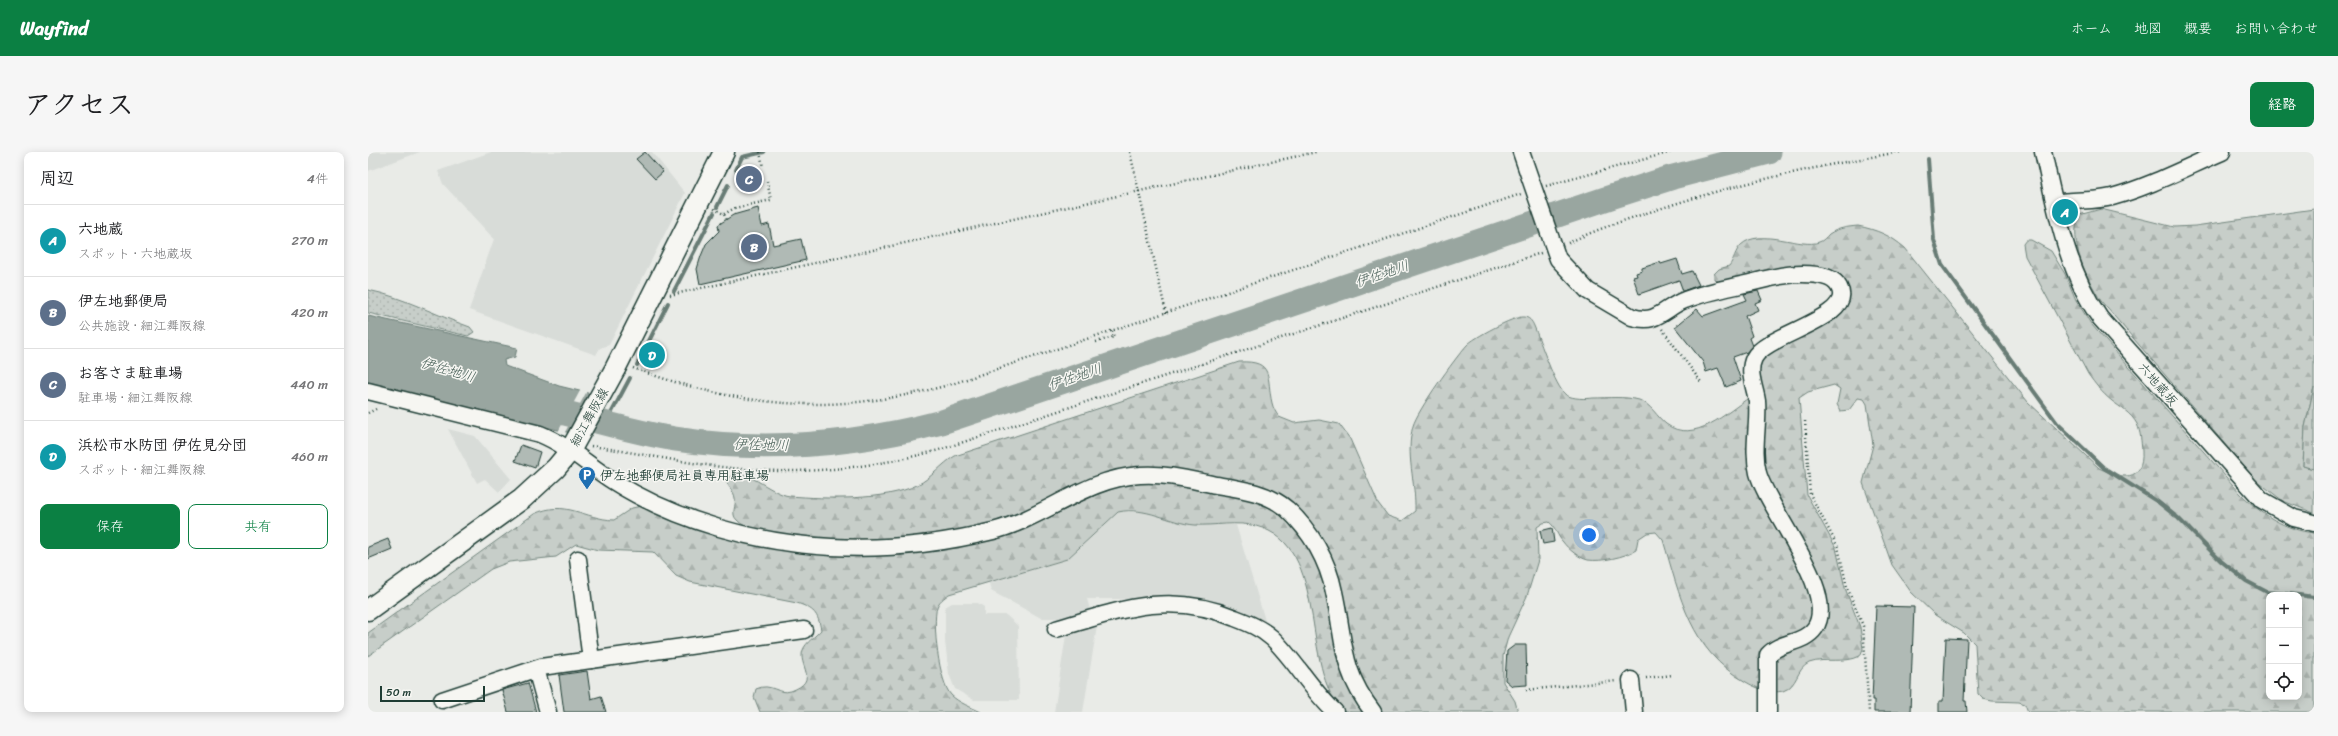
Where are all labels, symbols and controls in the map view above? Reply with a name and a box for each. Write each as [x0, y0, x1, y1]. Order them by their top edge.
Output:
text: Wayfind [20, 12, 88, 45]
text: ホーム [2071, 16, 2112, 41]
text: 地図 [2134, 16, 2162, 41]
text: 概要 [2184, 16, 2212, 41]
text: お問い合わせ [2234, 16, 2318, 41]
text: アクセス [24, 80, 134, 129]
button: 経路 [2250, 82, 2314, 127]
text: 周辺 [40, 163, 74, 193]
pin: C [736, 164, 762, 194]
text: 4件 [307, 167, 328, 190]
pin: A [2052, 197, 2078, 227]
text: 六地蔵 [78, 216, 123, 242]
text: A [49, 229, 57, 252]
text: 270 m [291, 229, 328, 252]
pin: B [741, 232, 767, 262]
text: スポット · 六地蔵坂 [78, 242, 192, 265]
water label: 伊佐地川 [1351, 253, 1413, 295]
text: 伊左地郵便局 [78, 288, 168, 314]
text: B [49, 301, 57, 324]
text: 420 m [291, 301, 328, 324]
text: 公共施設 · 細江舞阪線 [78, 314, 205, 337]
pin: D [639, 340, 665, 370]
water label: 伊佐地川 [418, 350, 478, 390]
water label: 伊佐地川 [1044, 356, 1106, 398]
street label: 六地蔵坂 [2132, 357, 2184, 411]
text: お客さま駐車場 [78, 360, 183, 386]
text: C [49, 373, 57, 396]
text: 440 m [290, 373, 328, 396]
street label: 細江舞阪線 [563, 382, 615, 451]
text: 駐車場 · 細江舞阪線 [78, 386, 192, 409]
text: 浜松市水防団 伊佐見分団 [78, 432, 247, 458]
water label: 伊佐地川 [733, 432, 789, 458]
text: D [49, 445, 57, 468]
text: 460 m [291, 445, 328, 468]
text: スポット · 細江舞阪線 [78, 458, 205, 481]
place label: 伊左地郵便局社員専用駐車場 [600, 464, 769, 487]
parking icon: 伊左地郵便局社員専用駐車場 [577, 465, 597, 490]
button: 保存 [40, 504, 180, 549]
button: 共有 [188, 504, 328, 549]
your location [1579, 525, 1599, 545]
map controls [2266, 592, 2302, 700]
button: + [2266, 592, 2302, 628]
button: − [2266, 628, 2302, 664]
button: locate [2266, 664, 2302, 700]
text: 50 m [386, 683, 411, 702]
scale bar [380, 684, 485, 703]

